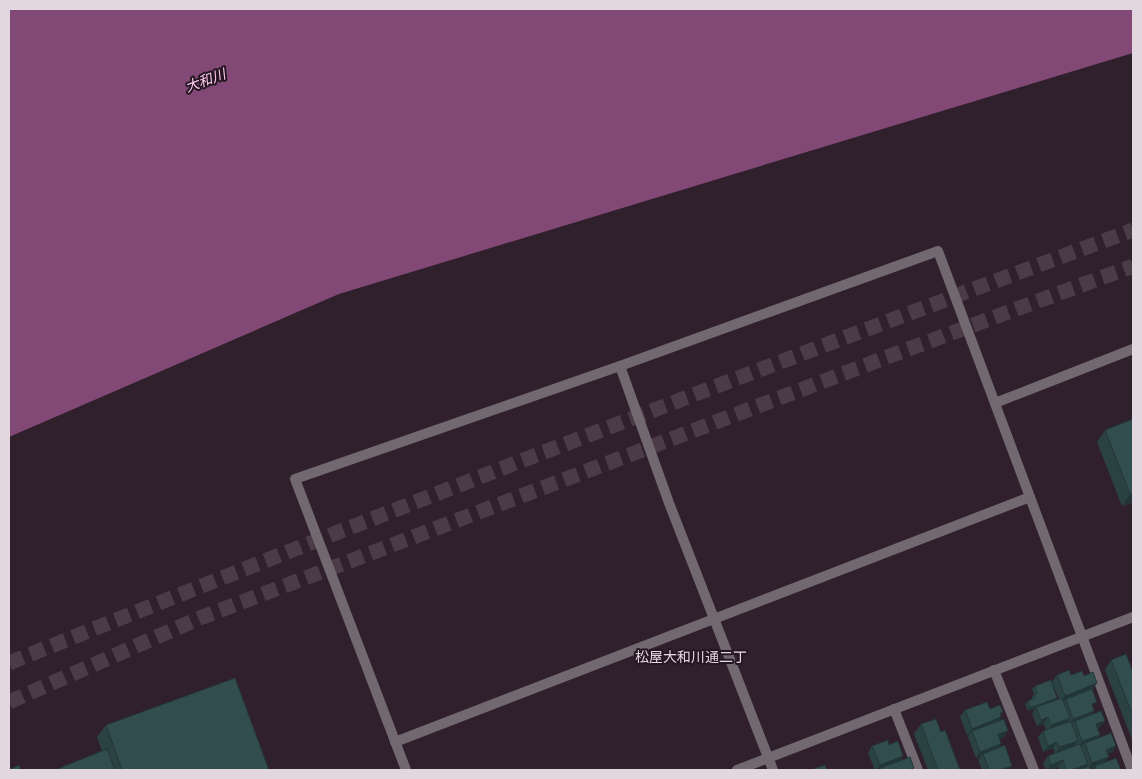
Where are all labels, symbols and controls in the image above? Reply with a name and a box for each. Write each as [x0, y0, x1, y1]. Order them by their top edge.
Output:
water label: 大和川 [182, 63, 230, 96]
district label: 松屋大和川通二丁 [635, 647, 747, 666]

